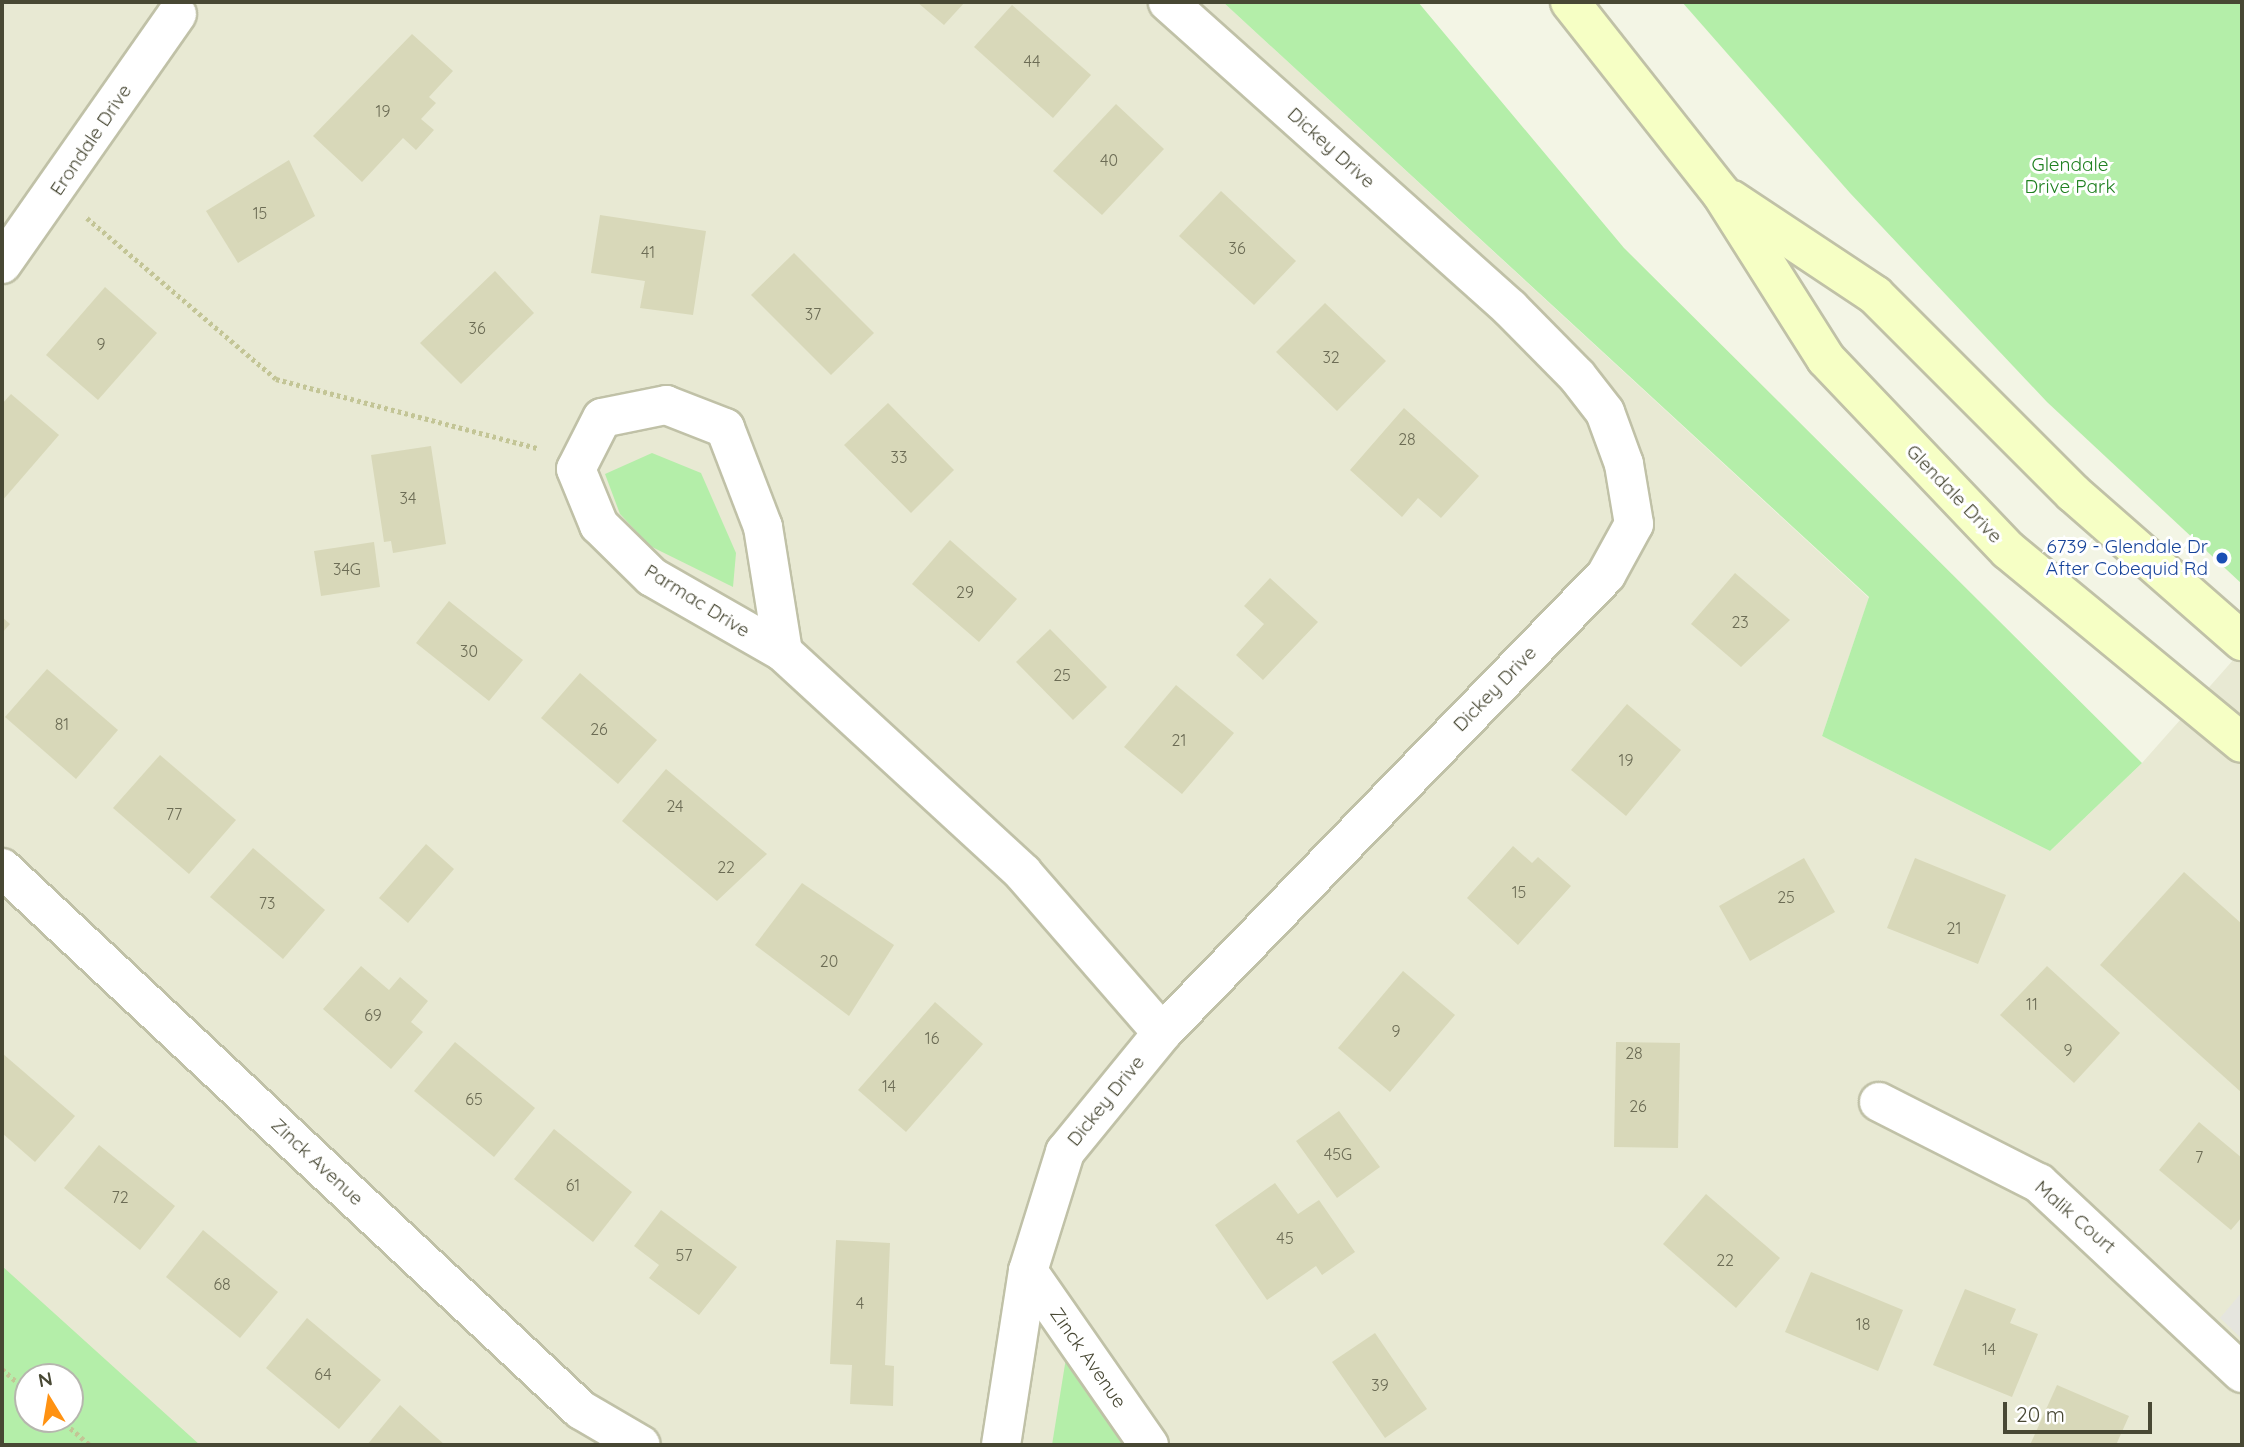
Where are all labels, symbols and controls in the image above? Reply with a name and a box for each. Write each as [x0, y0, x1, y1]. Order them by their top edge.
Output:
house number: 44 [1024, 51, 1040, 71]
street label: Erondale Drive [45, 80, 137, 200]
house number: 19 [376, 101, 390, 121]
street label: Dickey Drive [1283, 103, 1379, 193]
house number: 40 [1100, 150, 1118, 170]
park label: Glendale Drive Park [2024, 154, 2116, 198]
house number: 15 [253, 203, 267, 223]
house number: 36 [1229, 238, 1245, 258]
house number: 41 [641, 242, 655, 262]
house number: 37 [805, 304, 821, 324]
house number: 36 [469, 318, 485, 338]
house number: 9 [97, 334, 105, 354]
house number: 32 [1322, 347, 1340, 367]
house number: 28 [1398, 429, 1416, 449]
street label: Glendale Drive [1901, 440, 2007, 548]
house number: 33 [891, 447, 907, 467]
house number: 34 [400, 488, 416, 508]
place label: 6739 - Glendale Dr After Cobequid Rd [2046, 536, 2208, 580]
marker: 6739 - Glendale Dr After Cobequid Rd [2214, 550, 2230, 566]
house number: 34G [333, 559, 361, 579]
street label: Parmac Drive [640, 560, 754, 642]
house number: 29 [956, 582, 974, 602]
house number: 23 [1731, 612, 1749, 632]
house number: 30 [460, 641, 478, 661]
street label: Dickey Drive [1449, 642, 1541, 736]
house number: 25 [1053, 665, 1071, 685]
house number: 81 [55, 714, 69, 734]
house number: 26 [590, 719, 608, 739]
house number: 21 [1172, 730, 1186, 750]
house number: 19 [1619, 750, 1633, 770]
house number: 24 [666, 796, 684, 816]
house number: 77 [166, 804, 182, 824]
house number: 22 [717, 857, 735, 877]
house number: 15 [1512, 882, 1526, 902]
house number: 25 [1777, 887, 1795, 907]
house number: 73 [259, 893, 275, 913]
house number: 21 [1947, 918, 1961, 938]
house number: 20 [820, 951, 838, 971]
house number: 11 [2026, 994, 2038, 1014]
house number: 69 [364, 1005, 382, 1025]
house number: 9 [1392, 1021, 1400, 1041]
house number: 16 [925, 1028, 939, 1048]
house number: 9 [2064, 1040, 2072, 1060]
house number: 28 [1625, 1043, 1643, 1063]
street label: Dickey Drive [1063, 1051, 1149, 1151]
house number: 14 [882, 1076, 896, 1096]
house number: 65 [465, 1089, 483, 1109]
house number: 26 [1629, 1096, 1647, 1116]
street label: Zinck Avenue [266, 1114, 368, 1210]
house number: 45G [1324, 1144, 1352, 1164]
house number: 7 [2195, 1147, 2203, 1167]
house number: 61 [566, 1175, 580, 1195]
street label: Malik Court [2030, 1176, 2120, 1258]
house number: 72 [111, 1187, 129, 1207]
house number: 45 [1276, 1228, 1294, 1248]
house number: 57 [676, 1245, 692, 1265]
house number: 22 [1716, 1250, 1734, 1270]
house number: 68 [213, 1274, 231, 1294]
house number: 4 [856, 1293, 864, 1313]
street label: Zinck Avenue [1045, 1303, 1131, 1413]
house number: 18 [1856, 1314, 1870, 1334]
house number: 14 [1982, 1339, 1996, 1359]
north arrow [14, 1363, 84, 1433]
house number: 64 [314, 1364, 332, 1384]
text: N [36, 1366, 55, 1392]
house number: 39 [1371, 1375, 1389, 1395]
scale bar [2006, 1388, 2155, 1432]
text: 20 m [2016, 1401, 2065, 1427]

